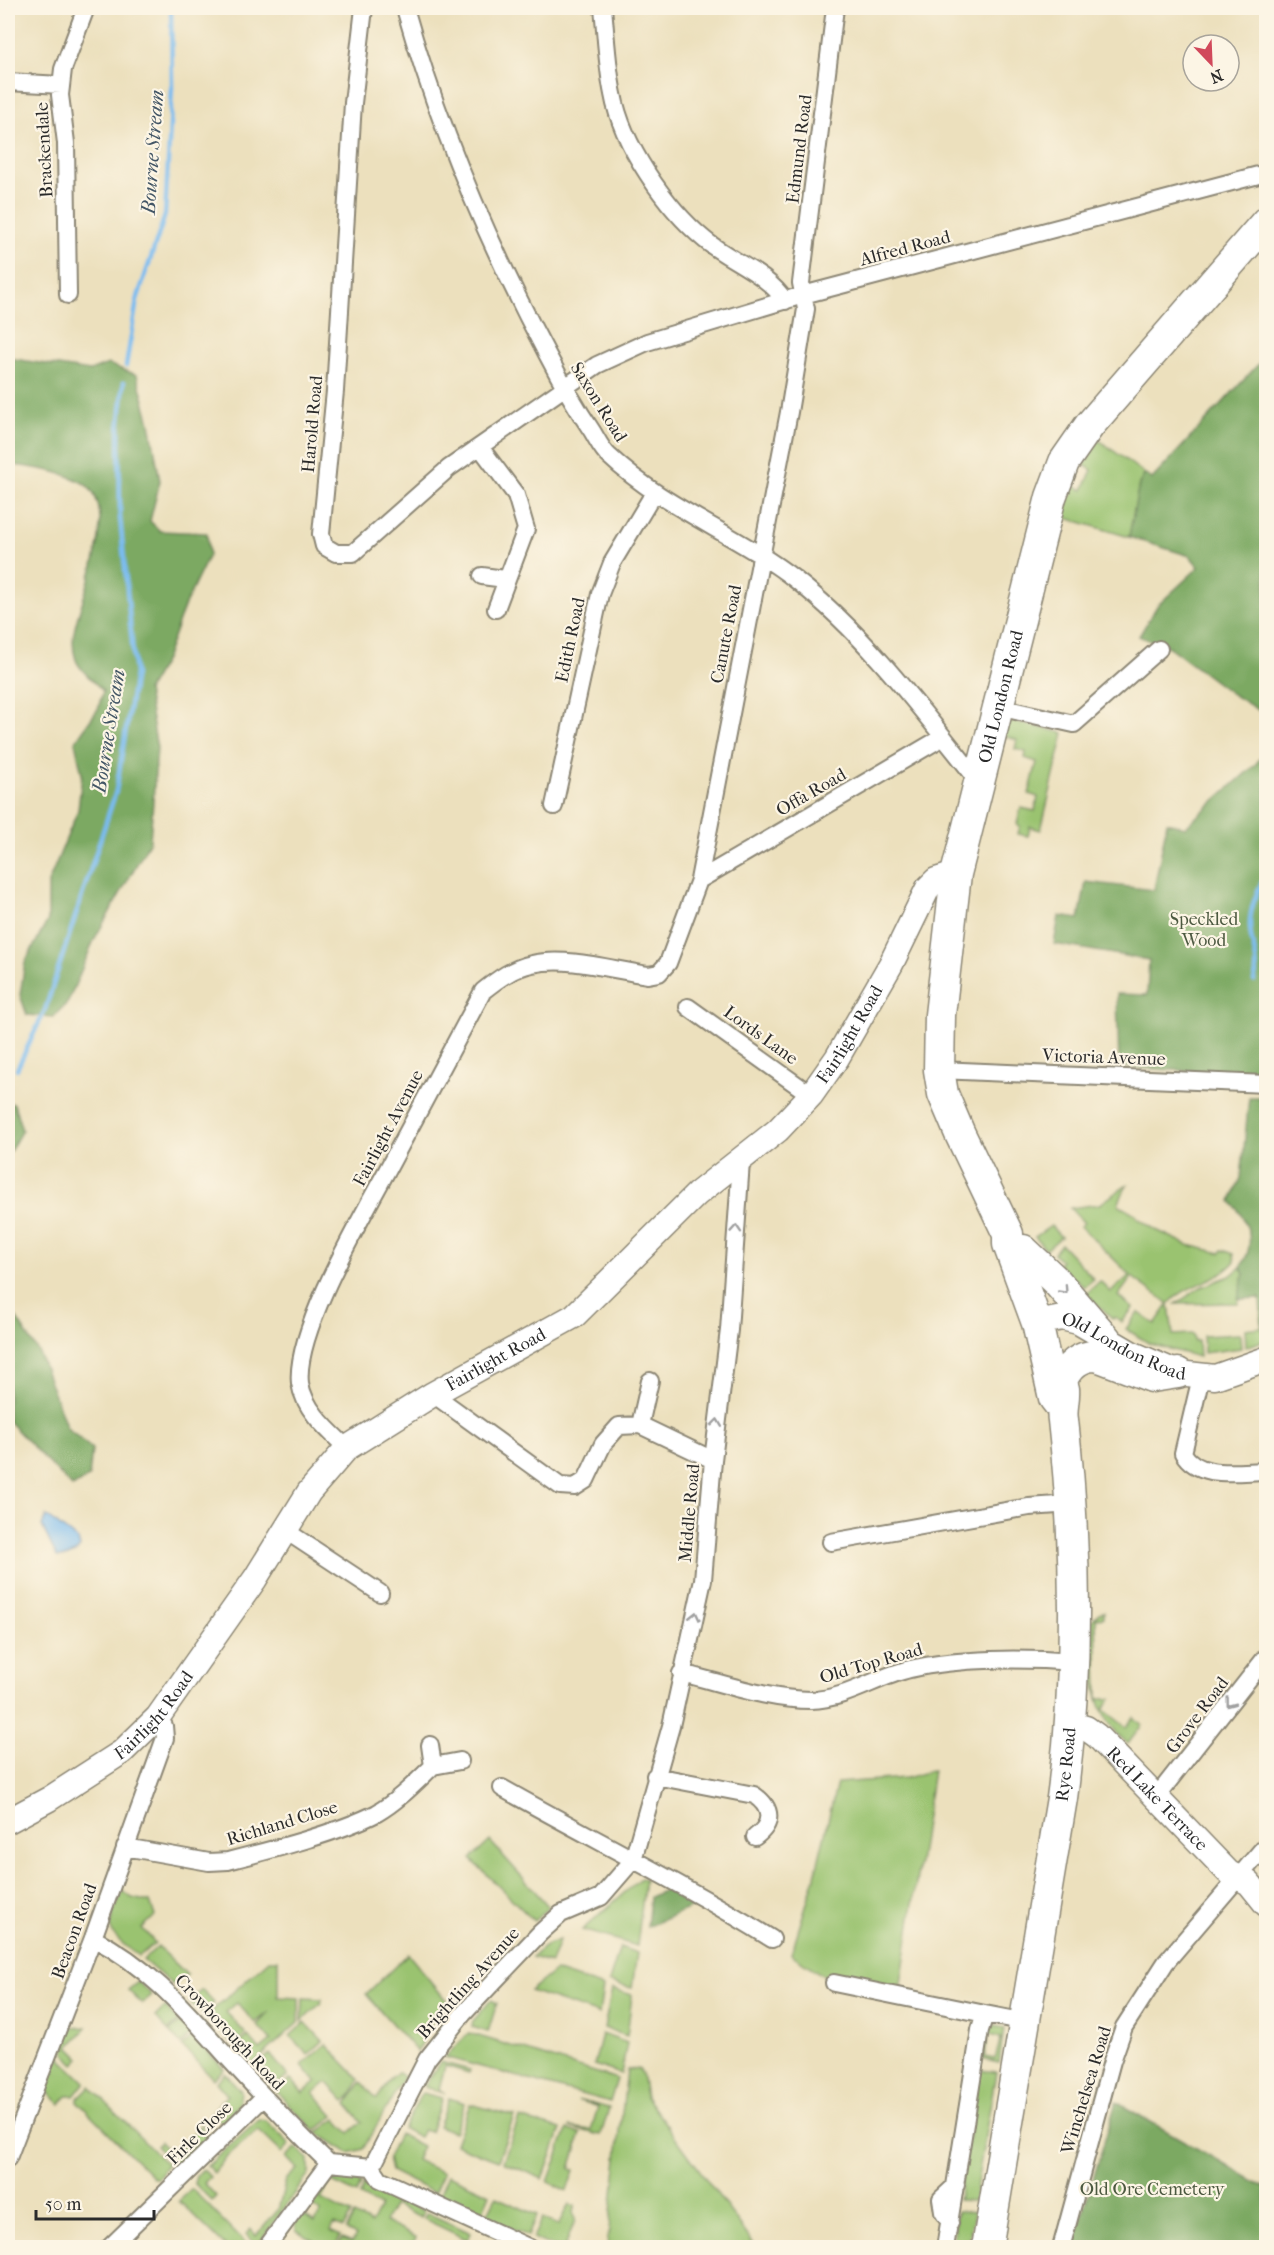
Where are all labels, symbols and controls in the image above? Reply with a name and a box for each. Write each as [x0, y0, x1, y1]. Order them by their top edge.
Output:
north arrow [1181, 33, 1241, 93]
text: N [1207, 65, 1226, 88]
water label: Bourne Stream [137, 89, 168, 216]
street label: Edmund Road [782, 93, 817, 205]
street label: Brackendale [32, 102, 57, 198]
street label: Alfred Road [857, 226, 953, 271]
street label: Saxon Road [566, 359, 631, 446]
street label: Harold Road [298, 374, 327, 474]
street label: Canute Road [707, 583, 746, 685]
street label: Edith Road [551, 595, 590, 685]
street label: Old London Road [974, 628, 1028, 765]
water label: Bourne Stream [87, 668, 130, 796]
street label: Offa Road [773, 764, 850, 821]
park label: Speckled Wood [1170, 909, 1239, 951]
street label: Fairlight Road [812, 982, 888, 1088]
street label: Lords Lane [720, 1002, 802, 1069]
street label: Victoria Avenue [1041, 1045, 1166, 1070]
street label: Fairlight Avenue [349, 1066, 428, 1190]
one-way arrow [729, 1224, 742, 1233]
one-way arrow [1057, 1283, 1068, 1294]
street label: Old London Road [1060, 1308, 1187, 1385]
street label: Fairlight Road [442, 1324, 550, 1396]
one-way arrow [710, 1418, 723, 1427]
street label: Middle Road [675, 1463, 704, 1563]
one-way arrow [687, 1611, 700, 1621]
street label: Old Top Road [817, 1639, 925, 1688]
street label: Fairlight Road [111, 1667, 198, 1765]
street label: Grove Road [1162, 1673, 1233, 1758]
one-way arrow [1227, 1696, 1238, 1707]
street label: Rye Road [1052, 1726, 1081, 1803]
street label: Red Lake Terrace [1102, 1742, 1212, 1855]
street label: Richland Close [224, 1797, 340, 1850]
street label: Beacon Road [47, 1880, 102, 1982]
street label: Brightling Avenue [413, 1923, 524, 2043]
street label: Crowborough Road [171, 1970, 289, 2095]
street label: Winchelsea Road [1057, 2023, 1116, 2158]
street label: Firle Close [163, 2097, 236, 2169]
park label: Old Ore Cemetery [1080, 2179, 1226, 2200]
scale bar [36, 2183, 154, 2221]
text: 50 m [45, 2194, 82, 2215]

